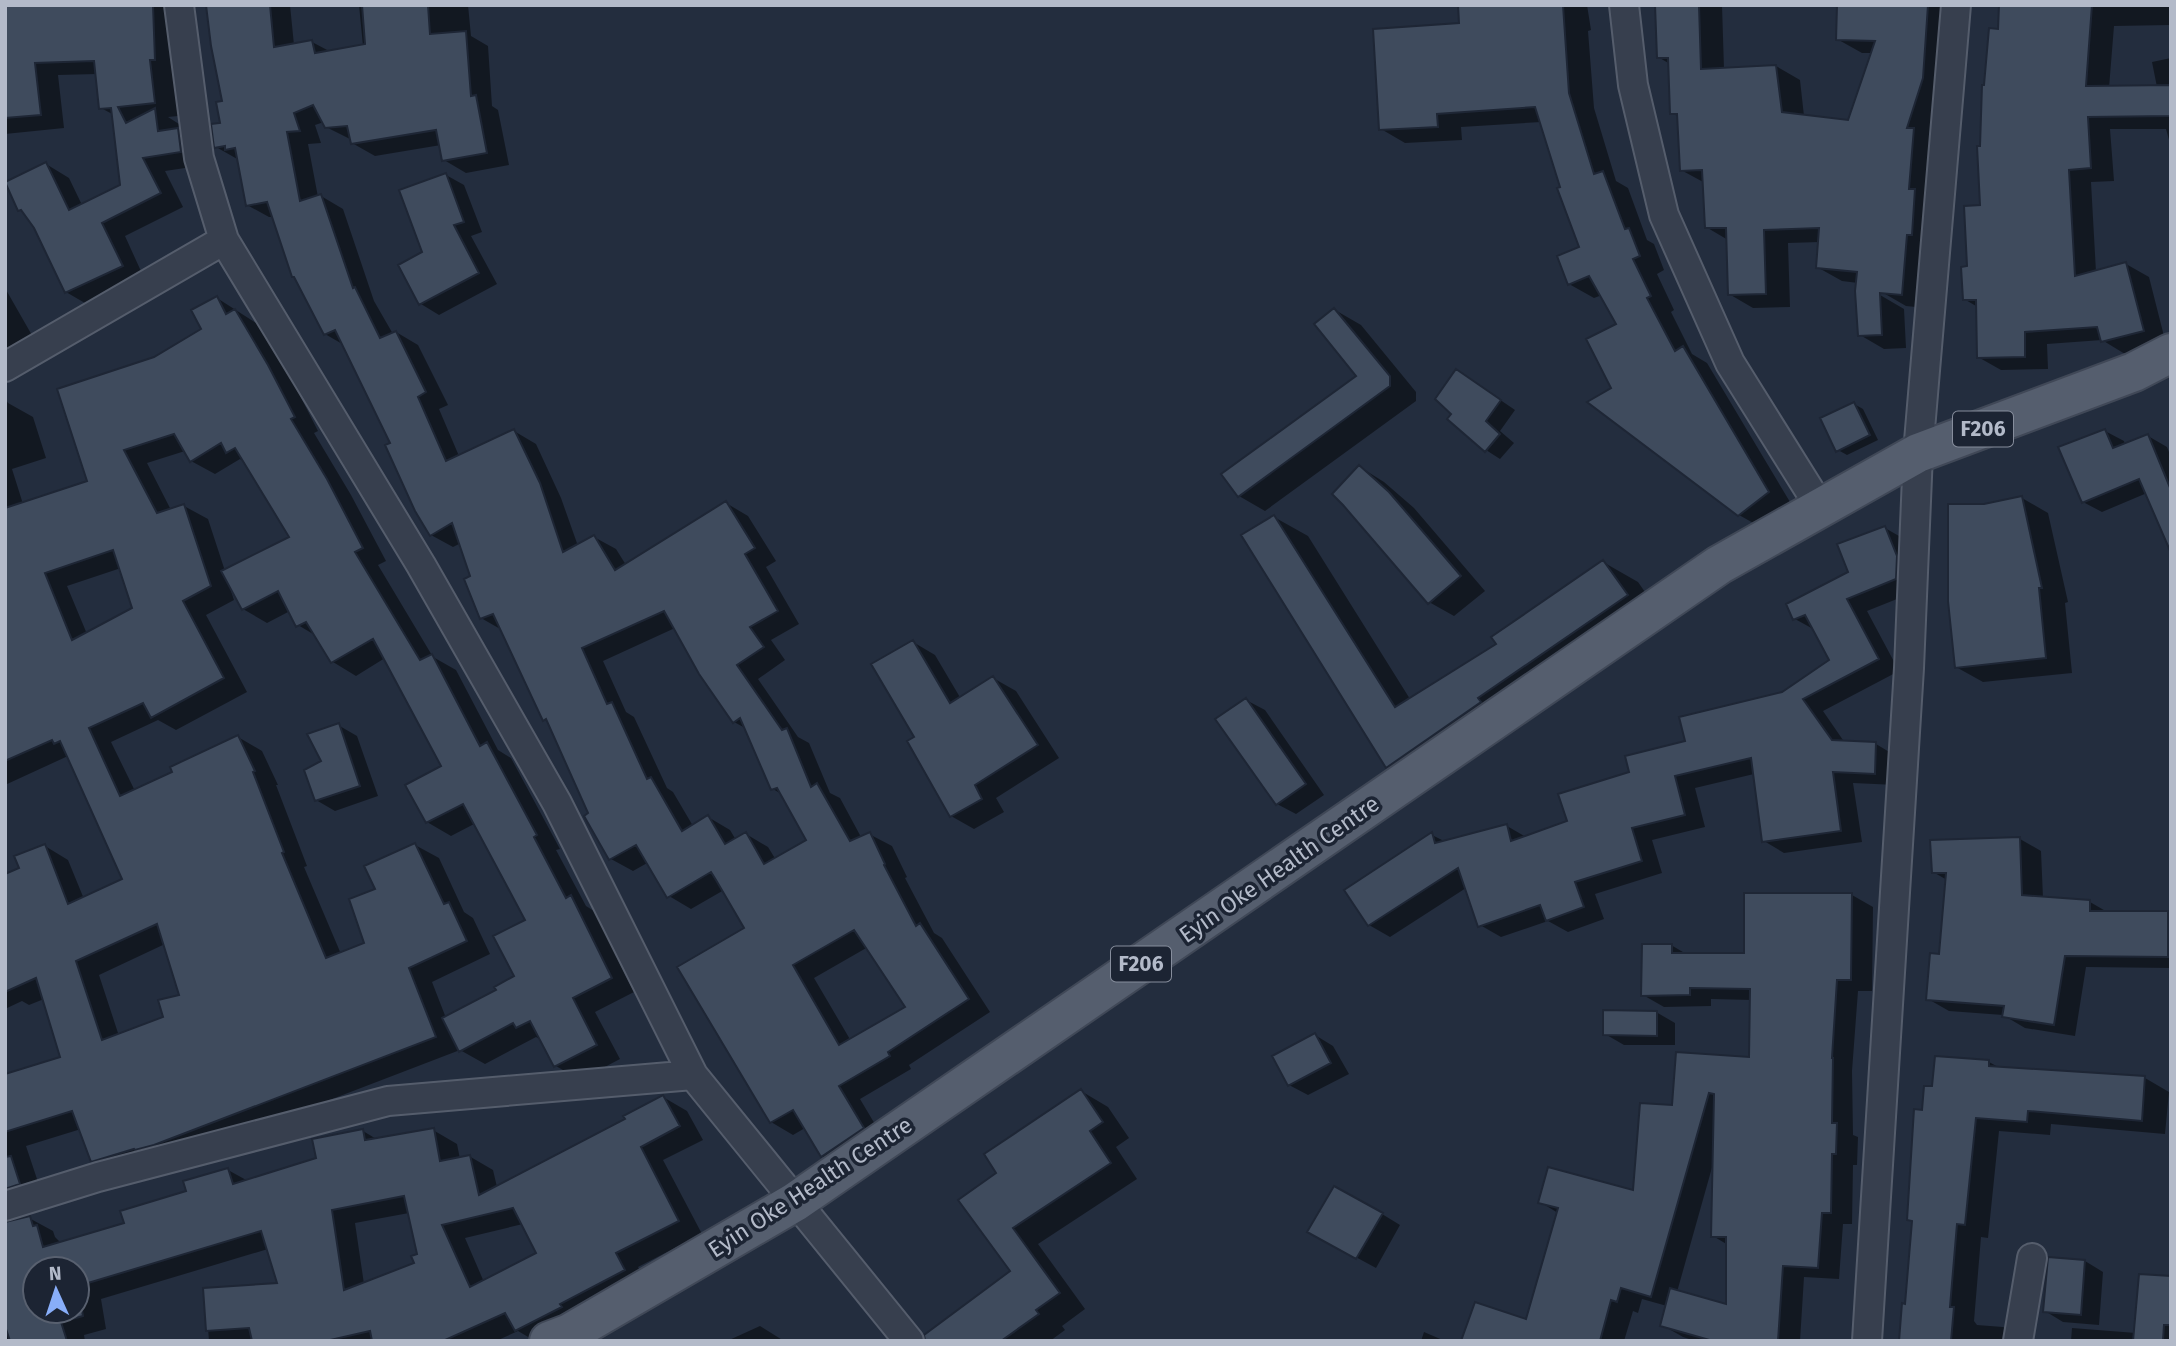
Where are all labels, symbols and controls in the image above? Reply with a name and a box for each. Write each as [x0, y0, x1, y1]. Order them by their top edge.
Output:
road number: F206 [1953, 412, 2013, 446]
street label: Eyin Oke Health Centre [1174, 789, 1384, 949]
road number: F206 [1111, 946, 1171, 982]
street label: Eyin Oke Health Centre [703, 1111, 917, 1263]
north arrow [21, 1255, 91, 1325]
text: N [48, 1262, 62, 1285]

